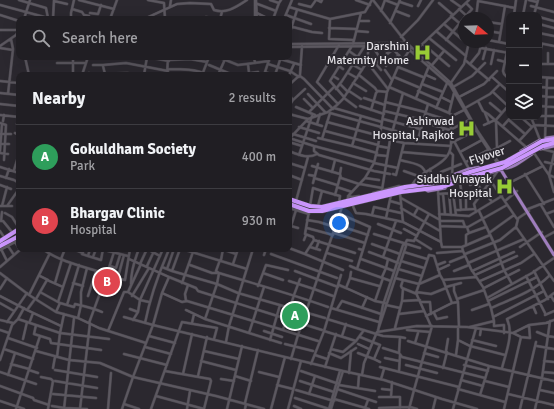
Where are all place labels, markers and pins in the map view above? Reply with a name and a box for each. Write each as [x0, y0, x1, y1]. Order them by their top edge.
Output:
place label: Darshini Maternity Home [327, 39, 409, 68]
hospital icon: Darshini Maternity Home [412, 43, 432, 63]
place label: Ashirwad Hospital, Rajkot [373, 114, 454, 143]
hospital icon: Ashirwad Hospital, Rajkot [457, 118, 477, 138]
place label: Siddhi Vinayak Hospital [417, 172, 492, 201]
hospital icon: Siddhi Vinayak Hospital [495, 176, 515, 196]
pin: B [94, 267, 120, 297]
pin: A [282, 301, 308, 331]

